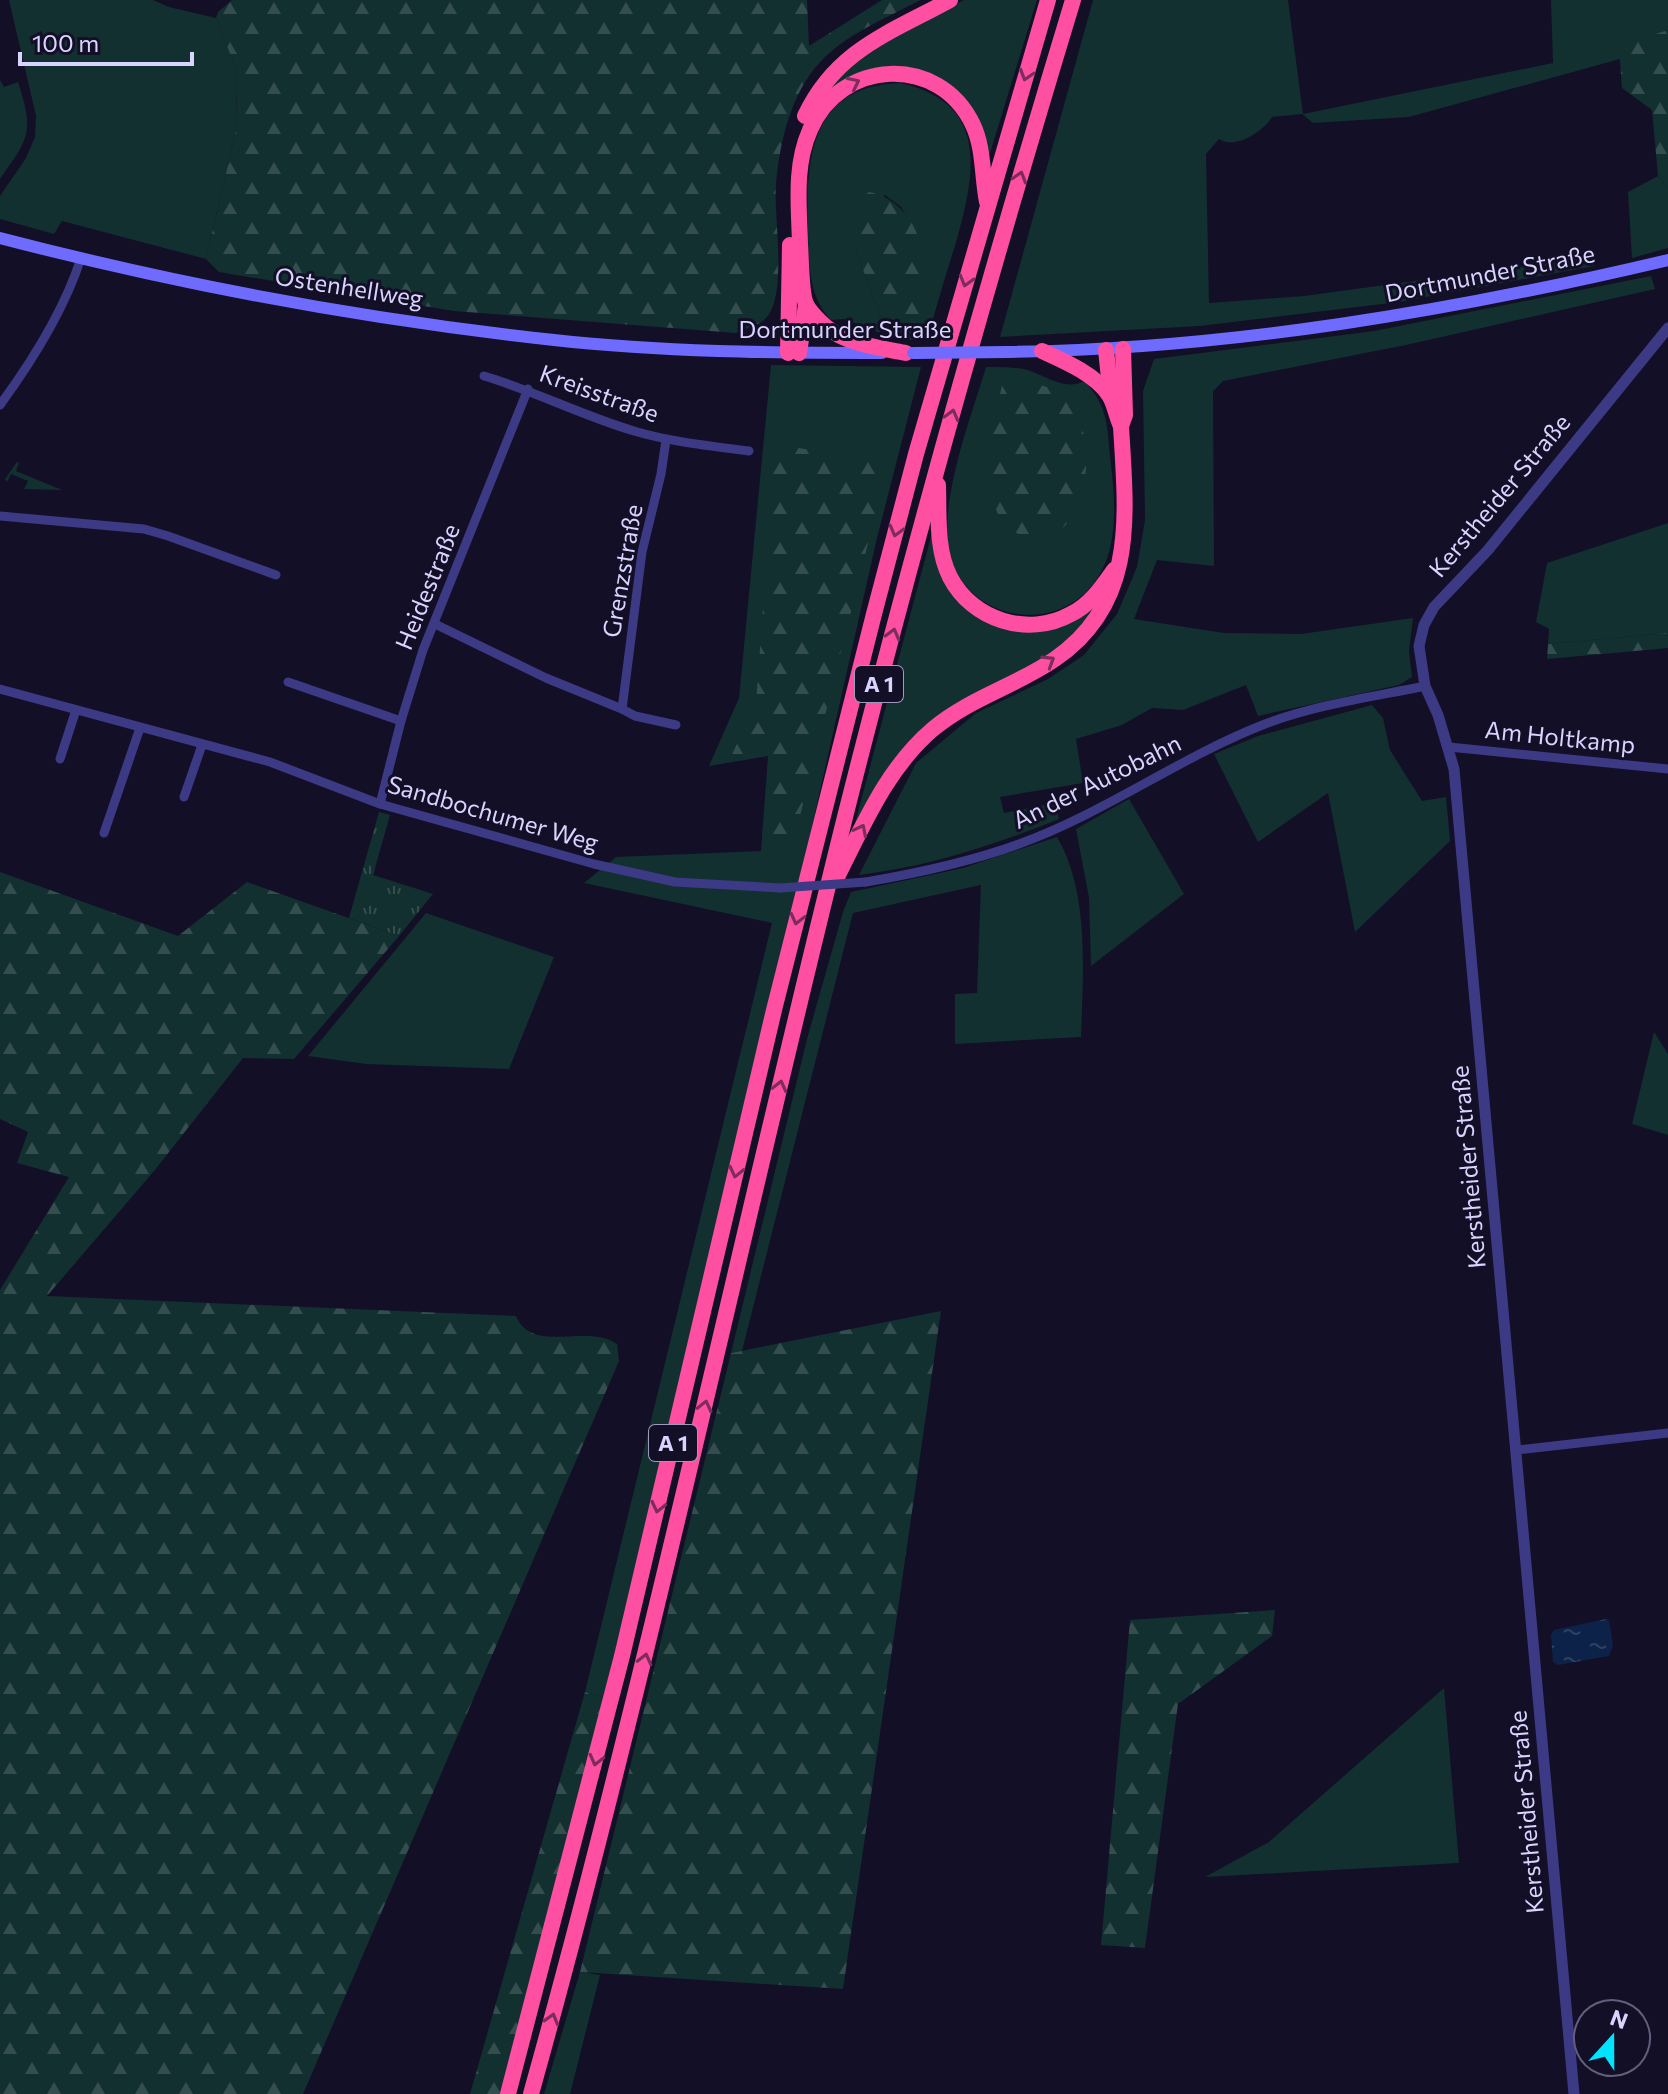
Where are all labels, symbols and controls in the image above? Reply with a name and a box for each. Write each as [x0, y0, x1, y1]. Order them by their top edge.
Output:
scale bar [20, 16, 192, 66]
text: 100 m [32, 28, 99, 57]
one-way arrow [1019, 67, 1035, 81]
one-way arrow [845, 77, 860, 93]
one-way arrow [1011, 170, 1027, 184]
street label: Dortmunder Straße [1382, 238, 1597, 307]
street label: Ostenhellweg [273, 260, 425, 313]
one-way arrow [959, 273, 975, 287]
street label: Dortmunder Straße [738, 314, 952, 343]
street label: Kreisstraße [536, 358, 663, 428]
one-way arrow [943, 408, 959, 422]
street label: Kerstheider Straße [1422, 408, 1575, 582]
street label: Grenzstraße [596, 502, 648, 640]
street label: Heidestraße [388, 519, 465, 654]
one-way arrow [889, 523, 905, 537]
one-way arrow [883, 627, 900, 641]
one-way arrow [1041, 656, 1055, 671]
road number: A 1 [855, 666, 903, 702]
street label: Am Holtkamp [1484, 714, 1637, 759]
street label: An der Autobahn [1007, 727, 1185, 834]
street label: Sandbochumer Weg [385, 769, 602, 857]
one-way arrow [852, 824, 867, 838]
one-way arrow [789, 912, 806, 926]
street label: Kerstheider Straße [1444, 1064, 1491, 1270]
one-way arrow [771, 1079, 788, 1093]
one-way arrow [728, 1165, 745, 1178]
one-way arrow [696, 1399, 713, 1413]
road number: A 1 [649, 1425, 697, 1461]
one-way arrow [650, 1500, 667, 1513]
one-way arrow [636, 1652, 653, 1666]
street label: Kerstheider Straße [1502, 1709, 1549, 1915]
one-way arrow [589, 1752, 606, 1766]
north arrow [1572, 1998, 1652, 2078]
text: N [1607, 2003, 1632, 2034]
one-way arrow [543, 2012, 559, 2026]

